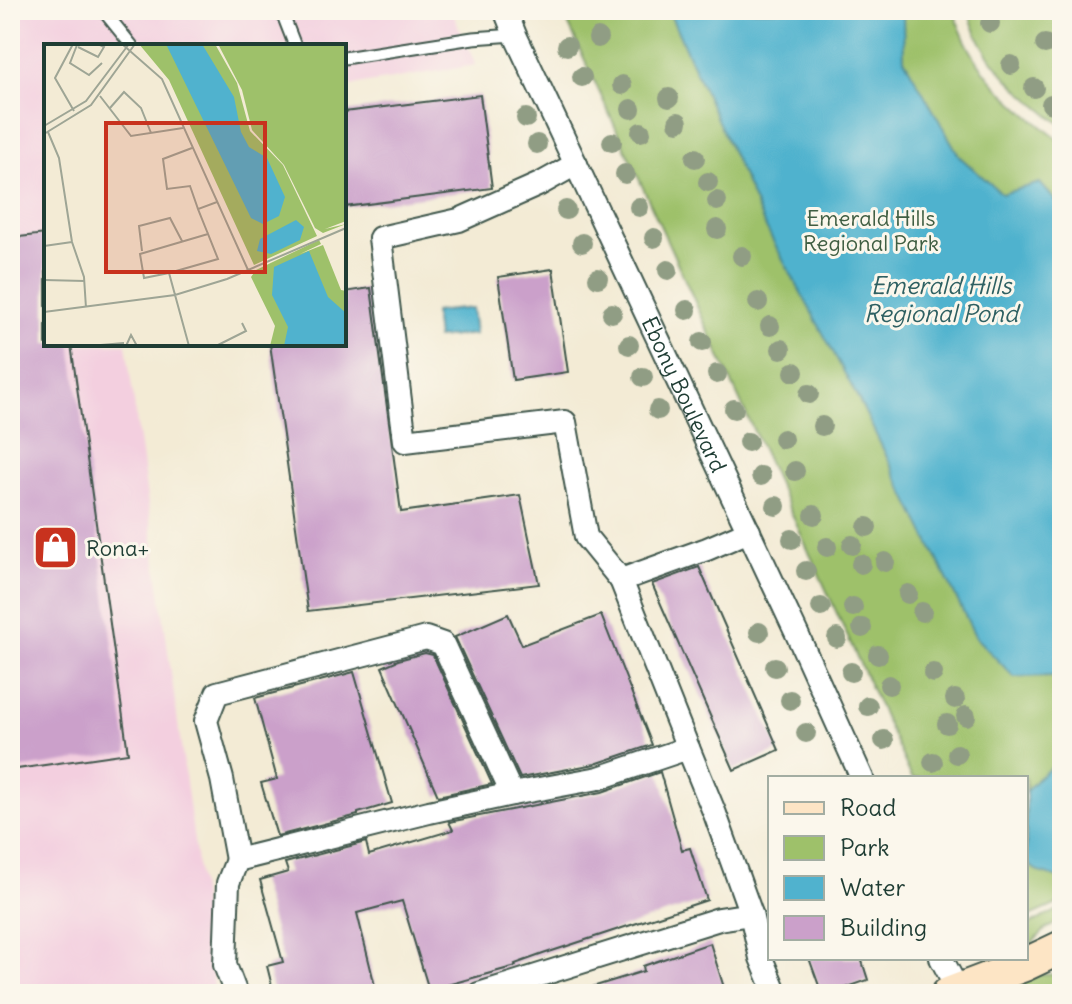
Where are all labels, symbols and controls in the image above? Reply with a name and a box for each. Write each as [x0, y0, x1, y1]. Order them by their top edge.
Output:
inset map [44, 44, 346, 346]
park label: Emerald Hills Regional Park [803, 204, 939, 257]
water label: Emerald Hills Regional Pond [864, 270, 1021, 328]
street label: Ebony Boulevard [635, 312, 733, 477]
shop icon: Rona+ [31, 524, 79, 572]
place label: Rona+ [86, 534, 149, 562]
legend [768, 776, 1028, 960]
text: Road [840, 792, 896, 822]
text: Park [840, 832, 890, 862]
text: Water [840, 872, 905, 902]
text: Building [840, 912, 927, 942]

